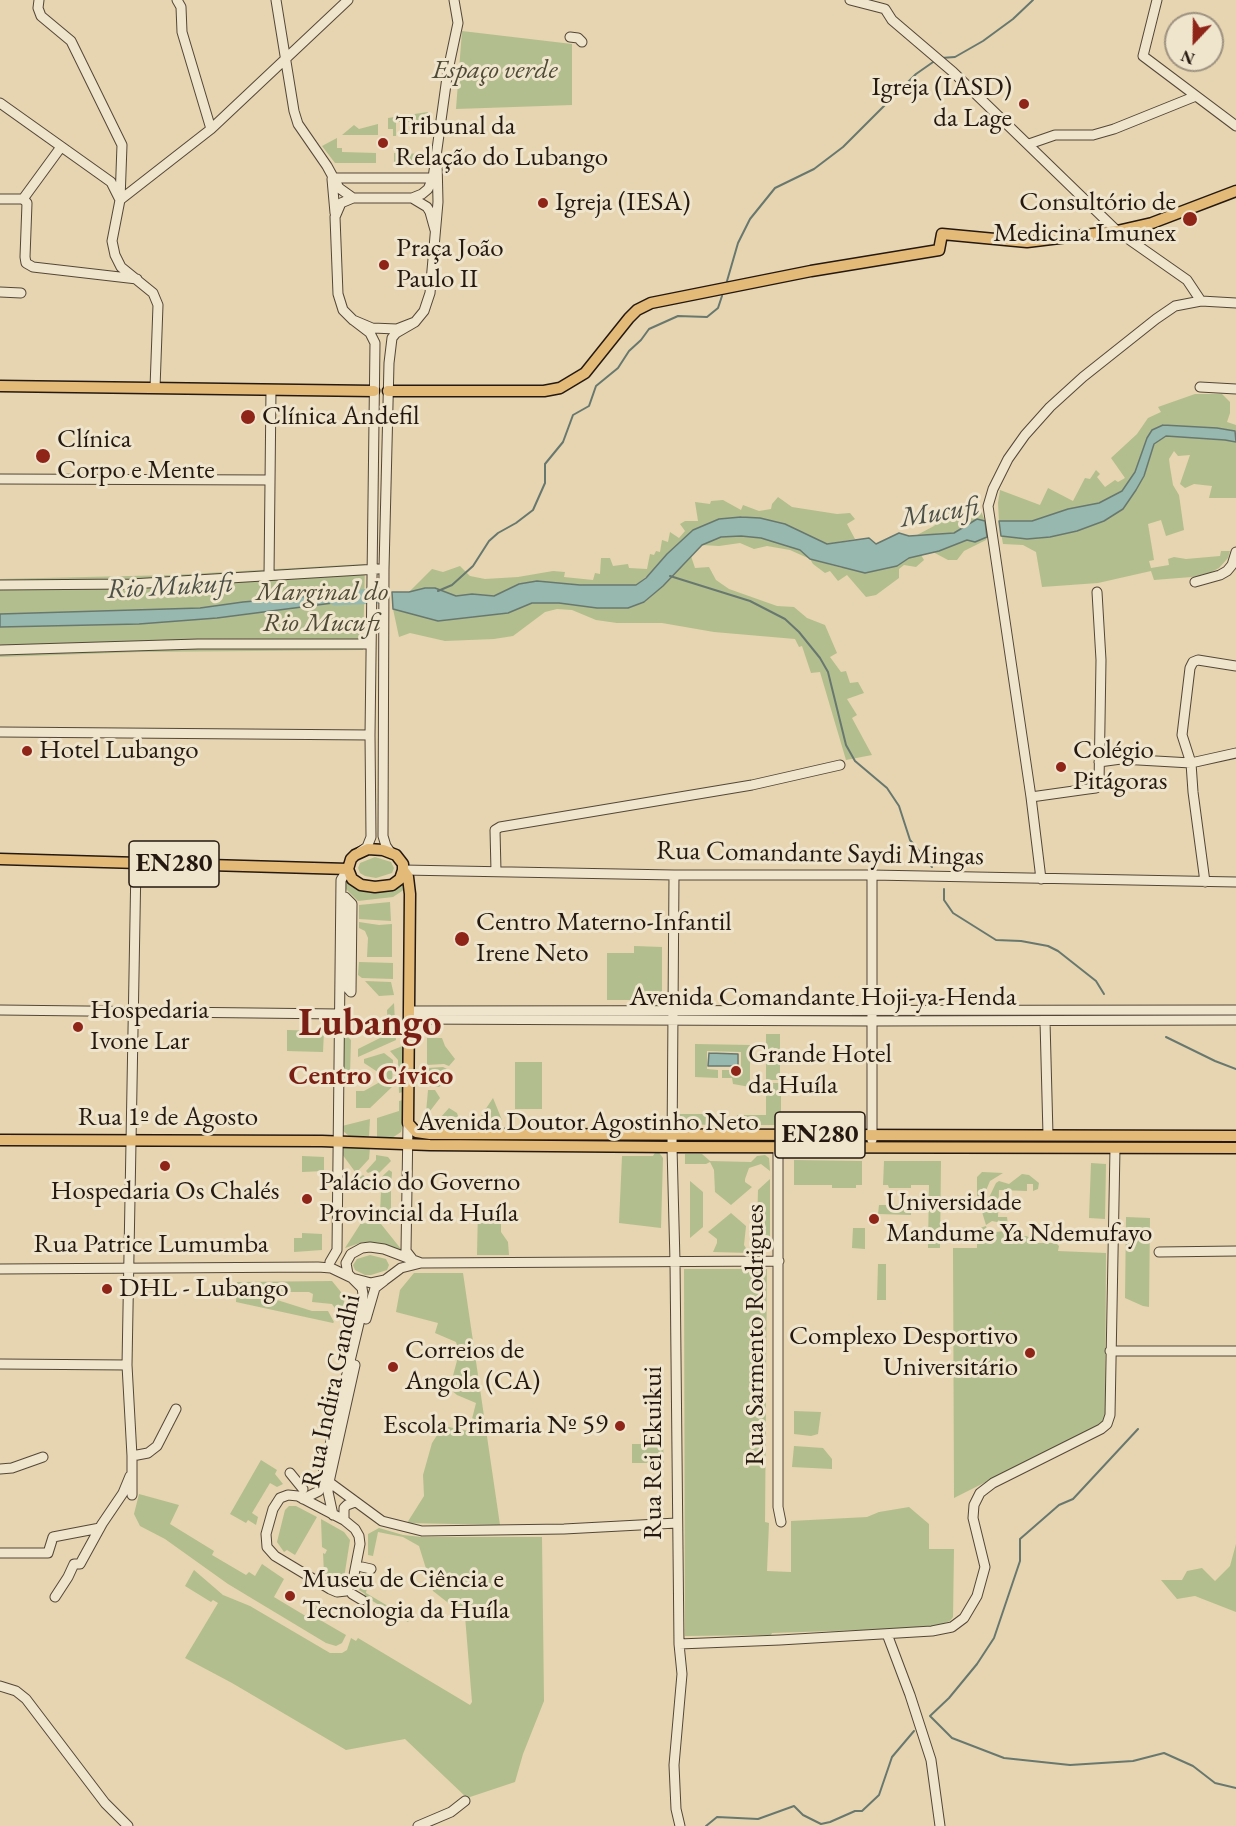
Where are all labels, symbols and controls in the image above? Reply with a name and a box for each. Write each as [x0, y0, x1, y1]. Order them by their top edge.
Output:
north arrow [1164, 12, 1224, 72]
text: N [1178, 45, 1198, 69]
park label: Espaço verde [432, 55, 558, 87]
place label: Igreja (IASD) da Lage [871, 72, 1012, 135]
marker: Igreja (IASD) da Lage [1017, 97, 1031, 111]
place label: Tribunal da Relação do Lubango [395, 111, 608, 174]
marker: Tribunal da Relação do Lubango [376, 136, 390, 150]
place label: Igreja (IESA) [555, 187, 690, 219]
place label: Consultório de Medicina Imunex [993, 187, 1176, 250]
marker: Igreja (IESA) [536, 196, 550, 210]
marker: Consultório de Medicina Imunex [1181, 210, 1199, 228]
place label: Praça João Paulo II [396, 233, 504, 296]
marker: Praça João Paulo II [377, 258, 391, 272]
place label: Clínica Andefil [262, 401, 419, 433]
marker: Clínica Andefil [239, 408, 257, 426]
place label: Clínica Corpo e Mente [57, 424, 215, 487]
marker: Clínica Corpo e Mente [34, 447, 52, 465]
water label: Mucufi [898, 490, 982, 536]
water label: Rio Mukufi [106, 567, 234, 607]
park label: Marginal do Rio Mucufi [256, 577, 388, 640]
place label: Hotel Lubango [39, 735, 199, 767]
place label: Colégio Pitágoras [1073, 735, 1167, 798]
marker: Hotel Lubango [20, 744, 34, 758]
marker: Colégio Pitágoras [1054, 760, 1068, 774]
street label: Rua Comandante Saydi Mingas [656, 835, 984, 873]
road number: EN280 [129, 841, 219, 887]
place label: Centro Materno-Infantil Irene Neto [476, 907, 732, 970]
marker: Centro Materno-Infantil Irene Neto [453, 930, 471, 948]
street label: Avenida Comandante Hoji-ya-Henda [630, 982, 1016, 1014]
place label: Hospedaria Ivone Lar [90, 995, 209, 1058]
district label: Lubango [298, 1001, 442, 1047]
marker: Hospedaria Ivone Lar [71, 1020, 85, 1034]
place label: Grande Hotel da Huíla [748, 1039, 892, 1102]
district label: Centro Cívico [289, 1059, 453, 1093]
marker: Grande Hotel da Huíla [729, 1064, 743, 1078]
street label: Rua 1º de Agosto [78, 1102, 258, 1134]
street label: Avenida Doutor Agostinho Neto [417, 1107, 759, 1139]
road number: EN280 [775, 1112, 865, 1158]
marker: Hospedaria Os Chalés [158, 1159, 172, 1173]
place label: Palácio do Governo Provincial da Huíla [319, 1167, 520, 1230]
place label: Hospedaria Os Chalés [51, 1176, 279, 1208]
place label: Universidade Mandume Ya Ndemufayo [886, 1187, 1152, 1250]
marker: Palácio do Governo Provincial da Huíla [300, 1192, 314, 1206]
street label: Rua Sarmento Rodrigues [740, 1204, 772, 1466]
marker: Universidade Mandume Ya Ndemufayo [867, 1212, 881, 1226]
street label: Rua Patrice Lumumba [34, 1229, 268, 1261]
place label: DHL - Lubango [119, 1273, 289, 1305]
marker: DHL - Lubango [100, 1282, 114, 1296]
street label: Rua Indira Gandhi [296, 1291, 368, 1491]
place label: Complexo Desportivo Universitário [789, 1321, 1018, 1384]
place label: Correios de Angola (CA) [405, 1335, 540, 1398]
marker: Complexo Desportivo Universitário [1023, 1346, 1037, 1360]
marker: Correios de Angola (CA) [386, 1360, 400, 1374]
street label: Rua Rei Ekuikui [638, 1366, 670, 1540]
place label: Escola Primaria Nº 59 [383, 1410, 608, 1442]
marker: Escola Primaria Nº 59 [613, 1419, 627, 1433]
place label: Museu de Ciência e Tecnologia da Huíla [302, 1564, 509, 1627]
marker: Museu de Ciência e Tecnologia da Huíla [283, 1589, 297, 1603]

